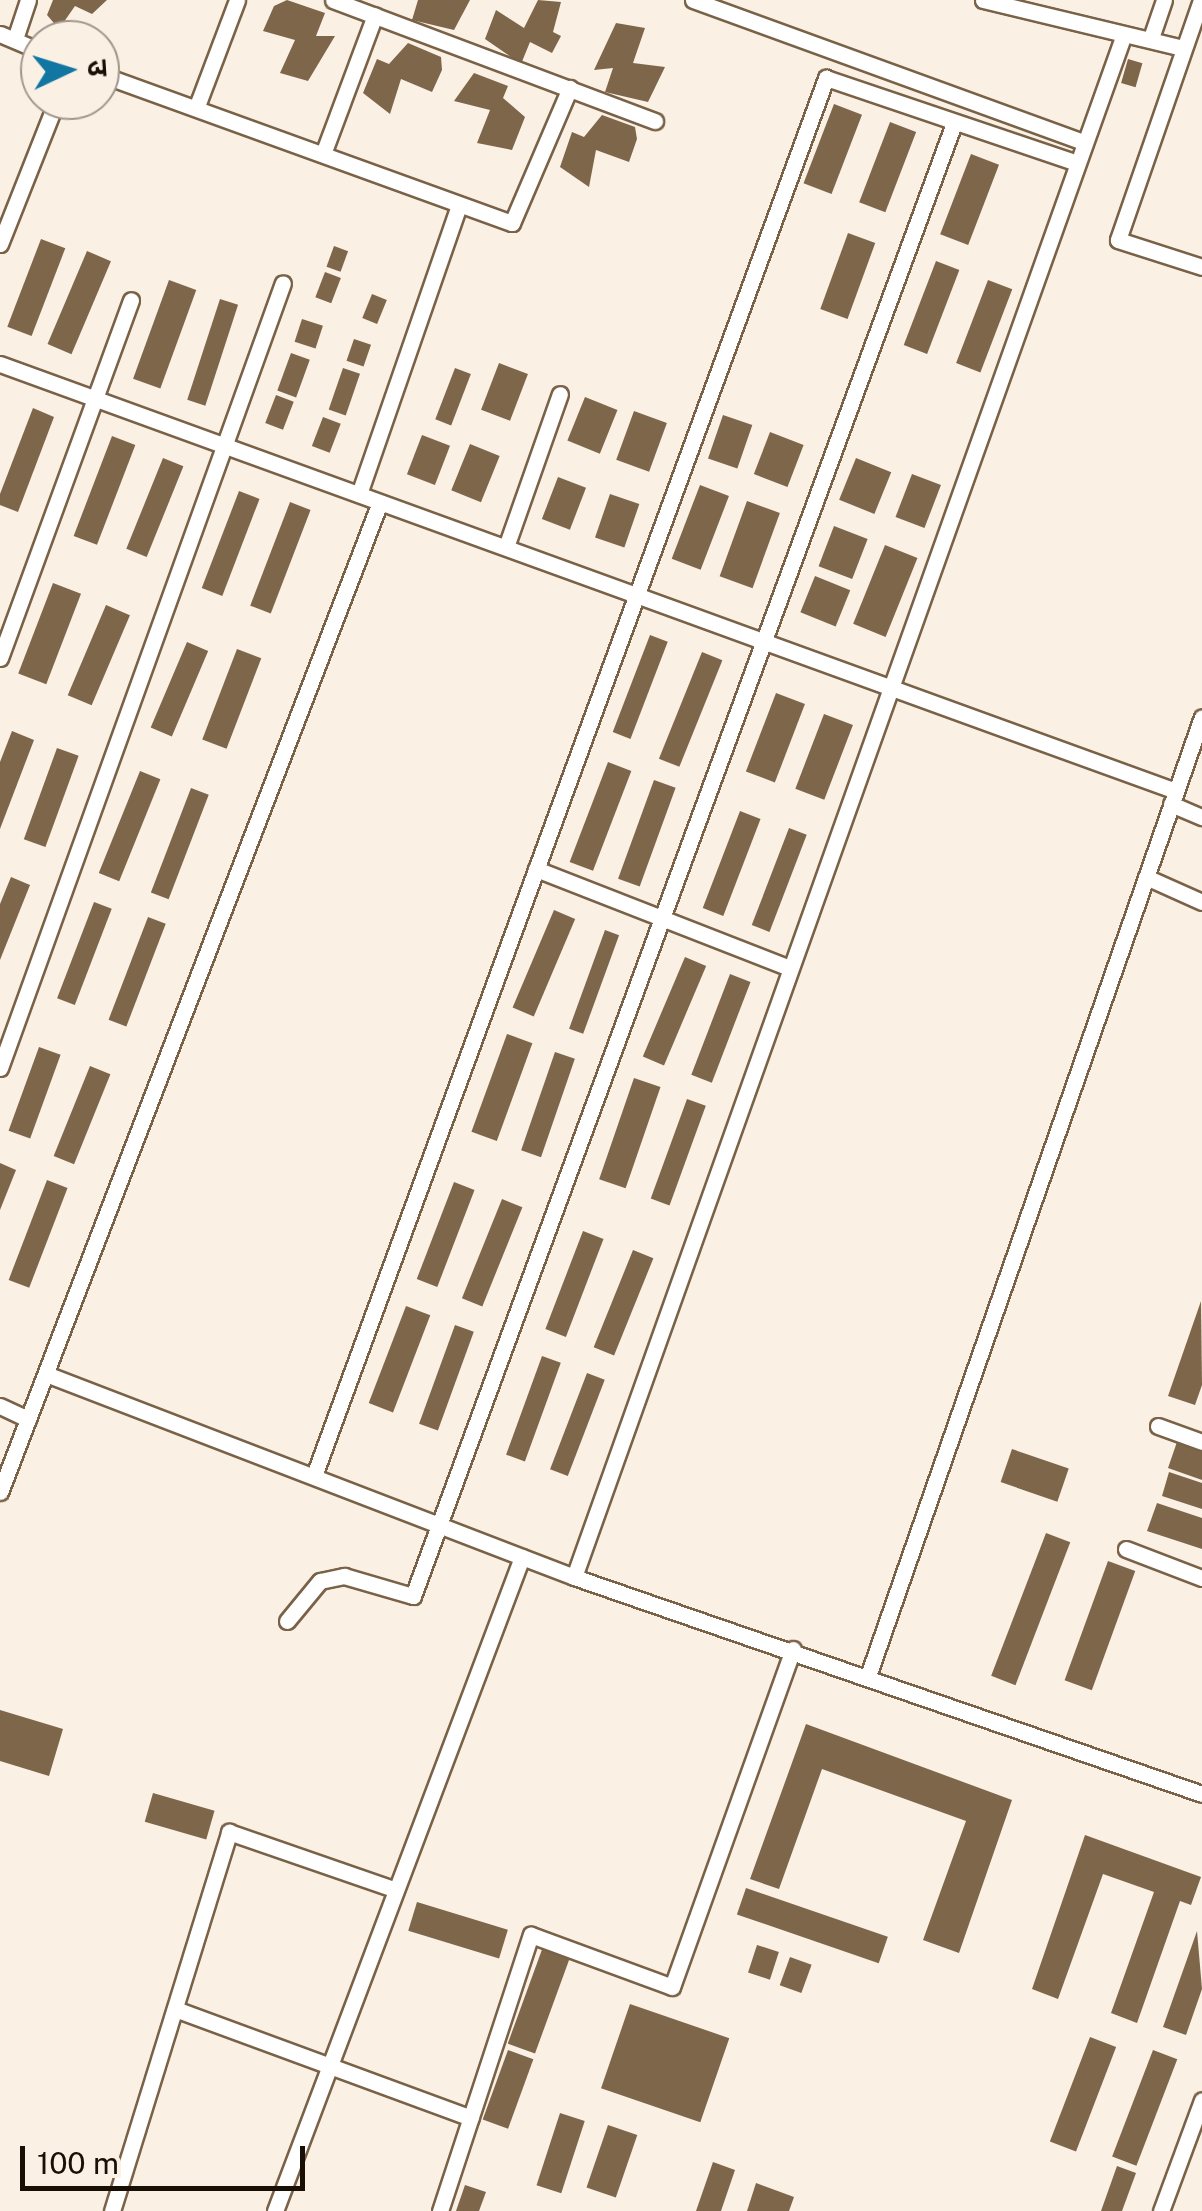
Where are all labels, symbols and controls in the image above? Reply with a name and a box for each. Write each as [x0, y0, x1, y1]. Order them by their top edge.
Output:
north arrow [20, 20, 120, 120]
text: उ [81, 59, 115, 77]
scale bar [25, 2126, 310, 2188]
text: 100 m [37, 2145, 119, 2181]

